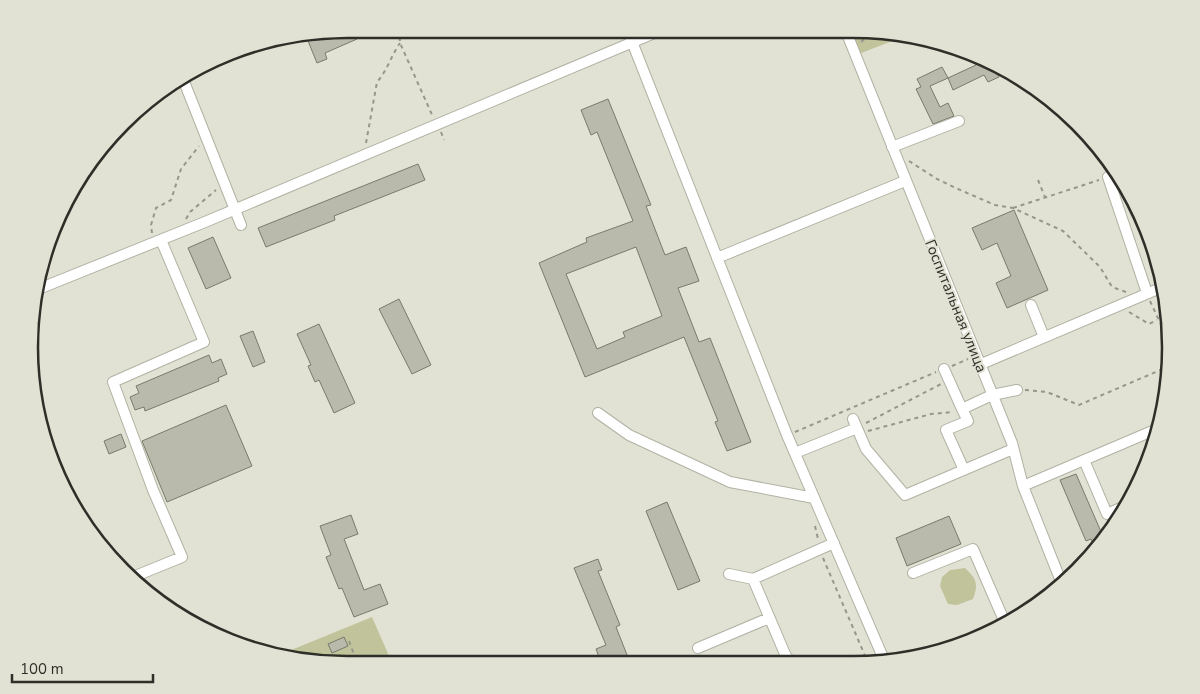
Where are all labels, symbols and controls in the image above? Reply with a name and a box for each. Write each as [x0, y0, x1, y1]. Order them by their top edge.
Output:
street label: Госпитальная улица [920, 237, 992, 375]
scale bar [12, 652, 154, 684]
text: 100 m [20, 659, 64, 679]

